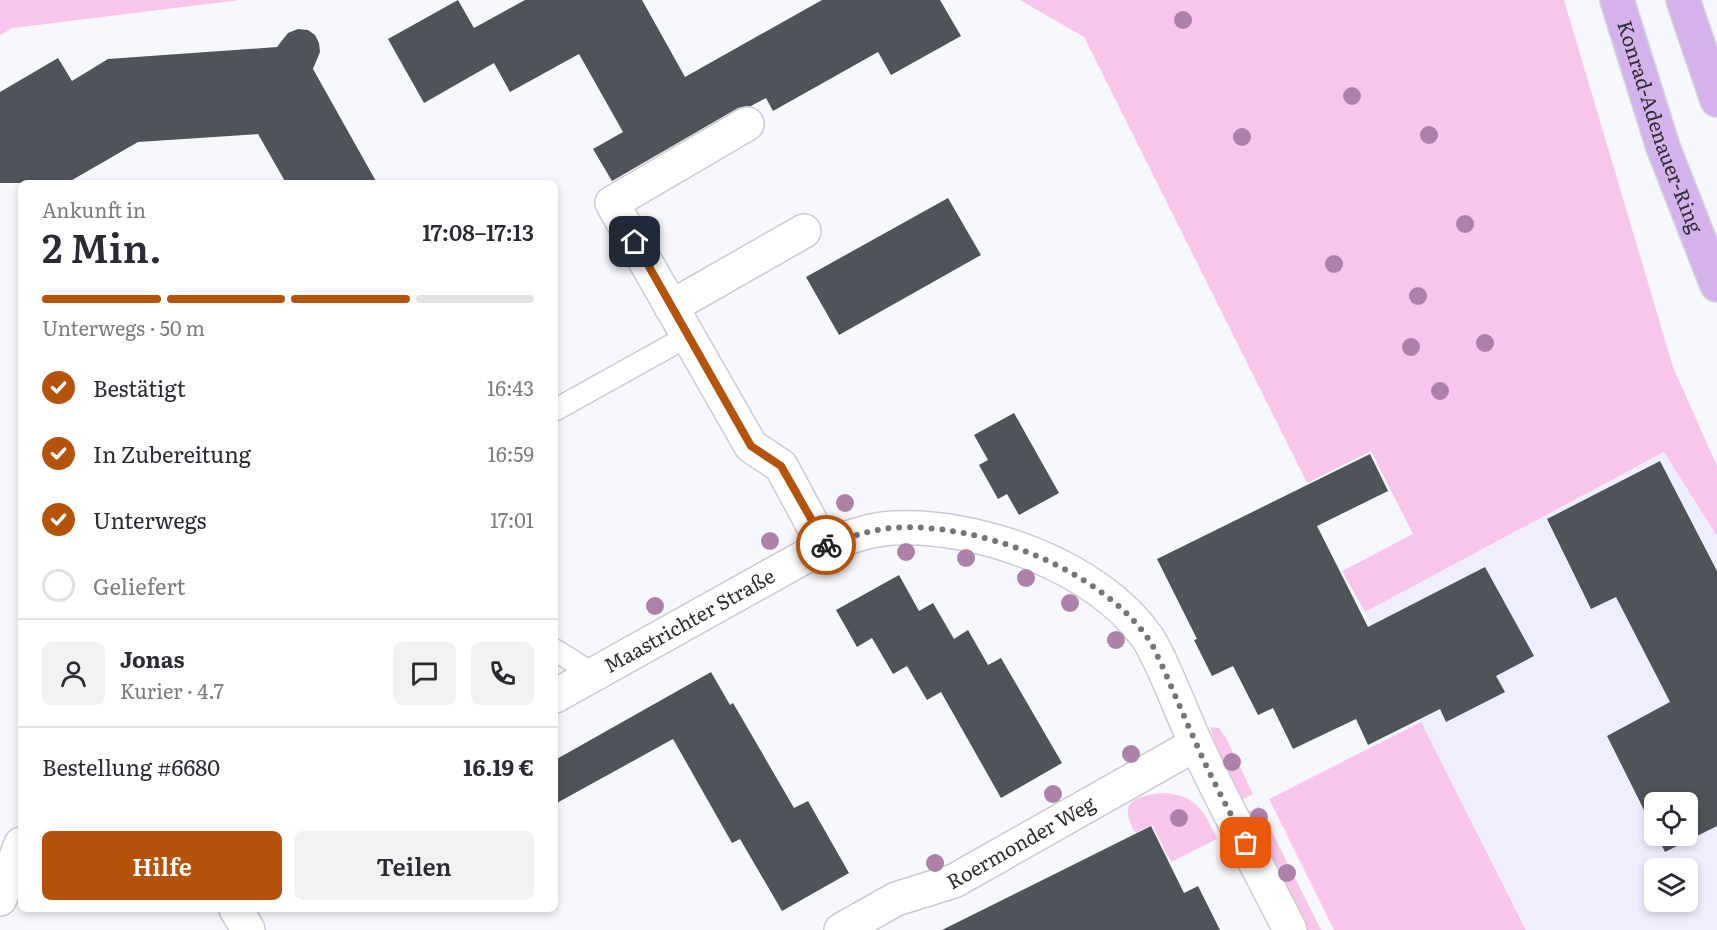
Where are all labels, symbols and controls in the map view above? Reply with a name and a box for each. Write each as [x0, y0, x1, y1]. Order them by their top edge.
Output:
street label: Konrad-Adenauer-Ring [1611, 16, 1713, 238]
text: Ankunft in [42, 194, 146, 224]
text: 17:08–17:13 [422, 215, 534, 248]
pin [609, 216, 660, 267]
text: 2 Min. [42, 217, 162, 275]
icon: home [618, 225, 651, 258]
text: Unterwegs · 50 m [42, 312, 205, 342]
icon: check [42, 371, 75, 404]
text: Bestätigt [93, 371, 186, 404]
text: 16:43 [487, 372, 534, 402]
icon: check [42, 437, 75, 470]
text: In Zubereitung [93, 437, 251, 470]
text: 16:59 [488, 438, 534, 468]
icon: check [42, 503, 75, 536]
text: Unterwegs [93, 503, 206, 536]
text: 17:01 [490, 504, 534, 534]
courier [796, 515, 856, 575]
icon: bike [810, 529, 843, 562]
street label: Maastrichter Straße [598, 560, 779, 679]
text: Geliefert [93, 569, 186, 602]
button: person [42, 642, 105, 705]
text: Jonas [120, 642, 184, 675]
button: chat [393, 642, 456, 705]
button: phone [471, 642, 534, 705]
text: Kurier · 4.7 [120, 675, 224, 705]
text: Bestellung #6680 [42, 750, 220, 783]
text: 16.19 € [463, 750, 534, 783]
street label: Roermonder Weg [940, 787, 1101, 895]
map controls [1644, 792, 1698, 912]
button: locate [1644, 792, 1698, 846]
pin [1220, 817, 1271, 868]
icon: bag [1229, 826, 1262, 859]
button: Hilfe [42, 831, 282, 900]
button: Teilen [294, 831, 534, 900]
button: layers [1644, 858, 1698, 912]

